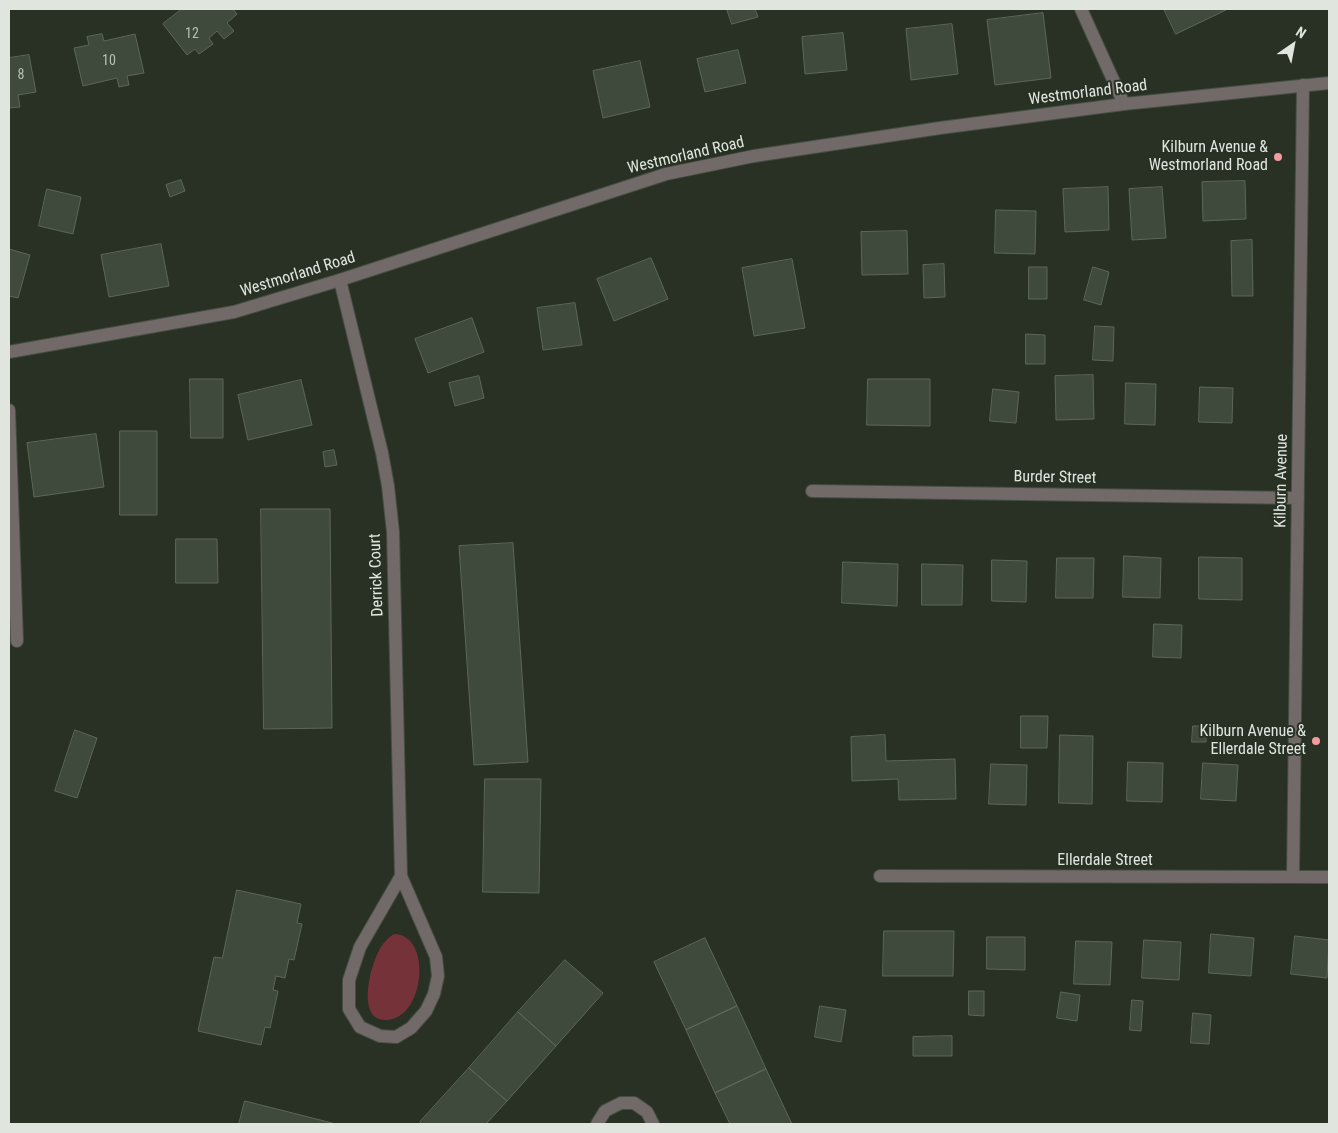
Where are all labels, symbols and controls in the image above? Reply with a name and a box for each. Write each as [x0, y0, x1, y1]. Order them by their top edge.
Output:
north arrow [1268, 20, 1318, 70]
text: N [1293, 23, 1309, 41]
house number: 12 [185, 26, 199, 42]
house number: 10 [102, 53, 116, 69]
house number: 8 [18, 67, 24, 83]
street label: Westmorland Road [1028, 76, 1148, 110]
street label: Westmorland Road [626, 133, 746, 179]
place label: Kilburn Avenue & Westmorland Road [1149, 138, 1268, 176]
marker: Kilburn Avenue & Westmorland Road [1272, 151, 1284, 163]
street label: Westmorland Road [238, 248, 358, 302]
street label: Kilburn Avenue [1272, 434, 1292, 528]
street label: Burder Street [1014, 468, 1096, 488]
street label: Derrick Court [366, 533, 388, 617]
place label: Kilburn Avenue & Ellerdale Street [1200, 722, 1306, 760]
marker: Kilburn Avenue & Ellerdale Street [1310, 735, 1322, 747]
street label: Ellerdale Street [1057, 851, 1153, 871]

